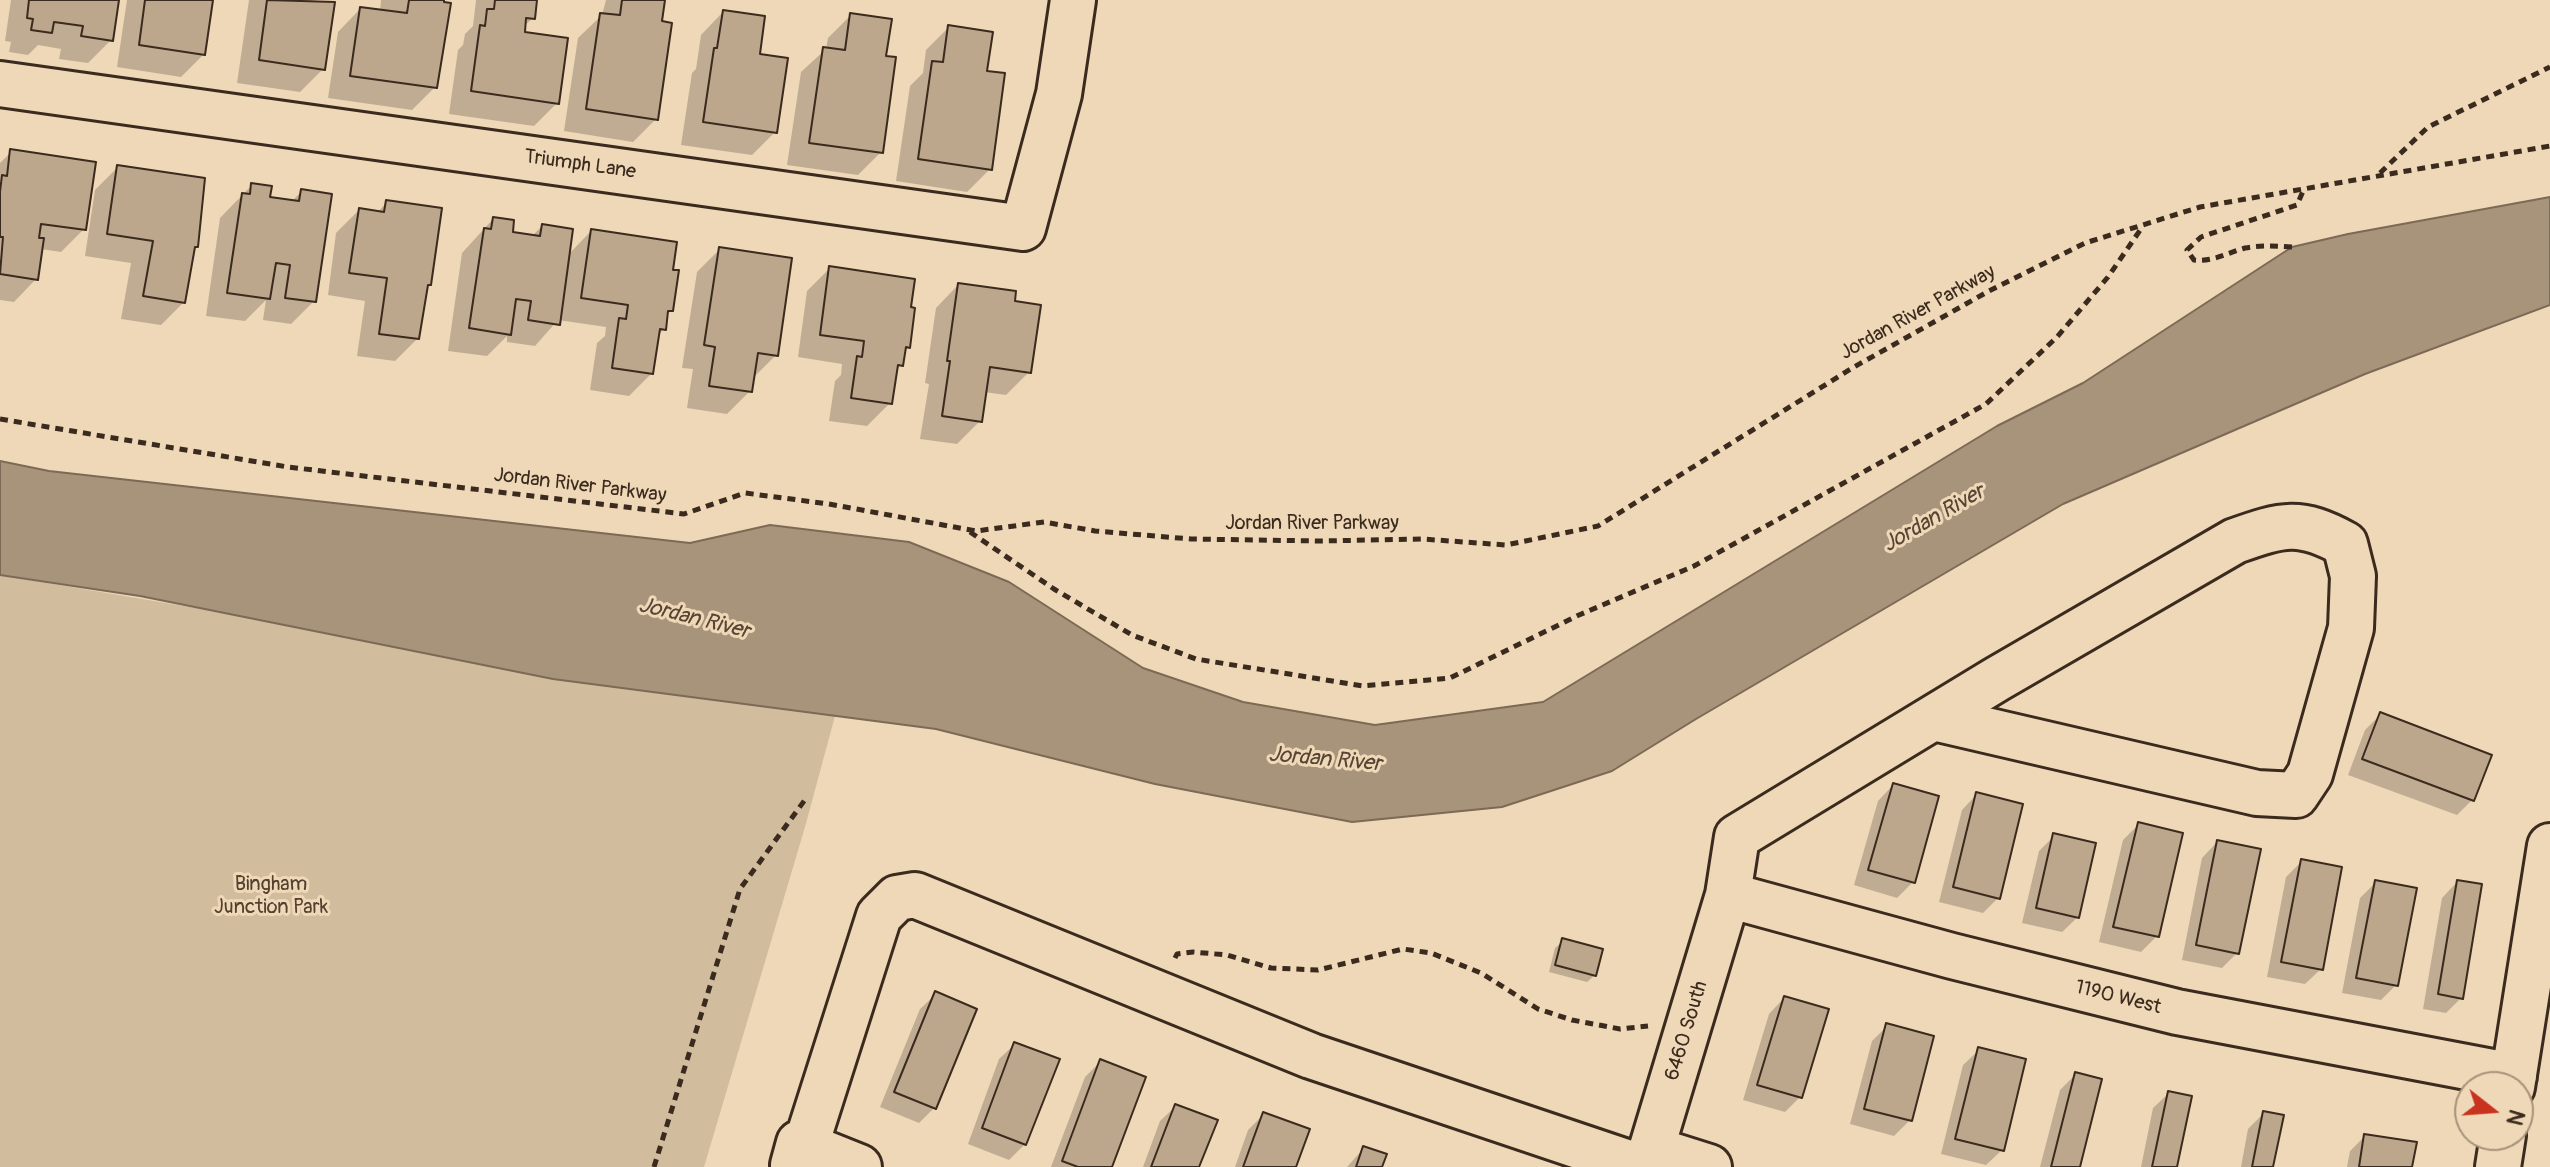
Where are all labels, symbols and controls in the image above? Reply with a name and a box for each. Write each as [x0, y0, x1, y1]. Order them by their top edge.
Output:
street label: Triumph Lane [523, 145, 637, 185]
street label: Jordan River Parkway [1836, 260, 2000, 366]
street label: Jordan River Parkway [492, 464, 668, 508]
water label: Jordan River [1878, 479, 1990, 559]
street label: Jordan River Parkway [1225, 512, 1399, 536]
water label: Jordan River [636, 592, 752, 646]
water label: Jordan River [1267, 742, 1383, 778]
park label: Bingham Junction Park [214, 873, 328, 920]
street label: 1190 West [2072, 976, 2164, 1020]
street label: 6460 South [1660, 978, 1714, 1084]
north arrow [2454, 1071, 2534, 1151]
text: N [2499, 1106, 2531, 1129]

